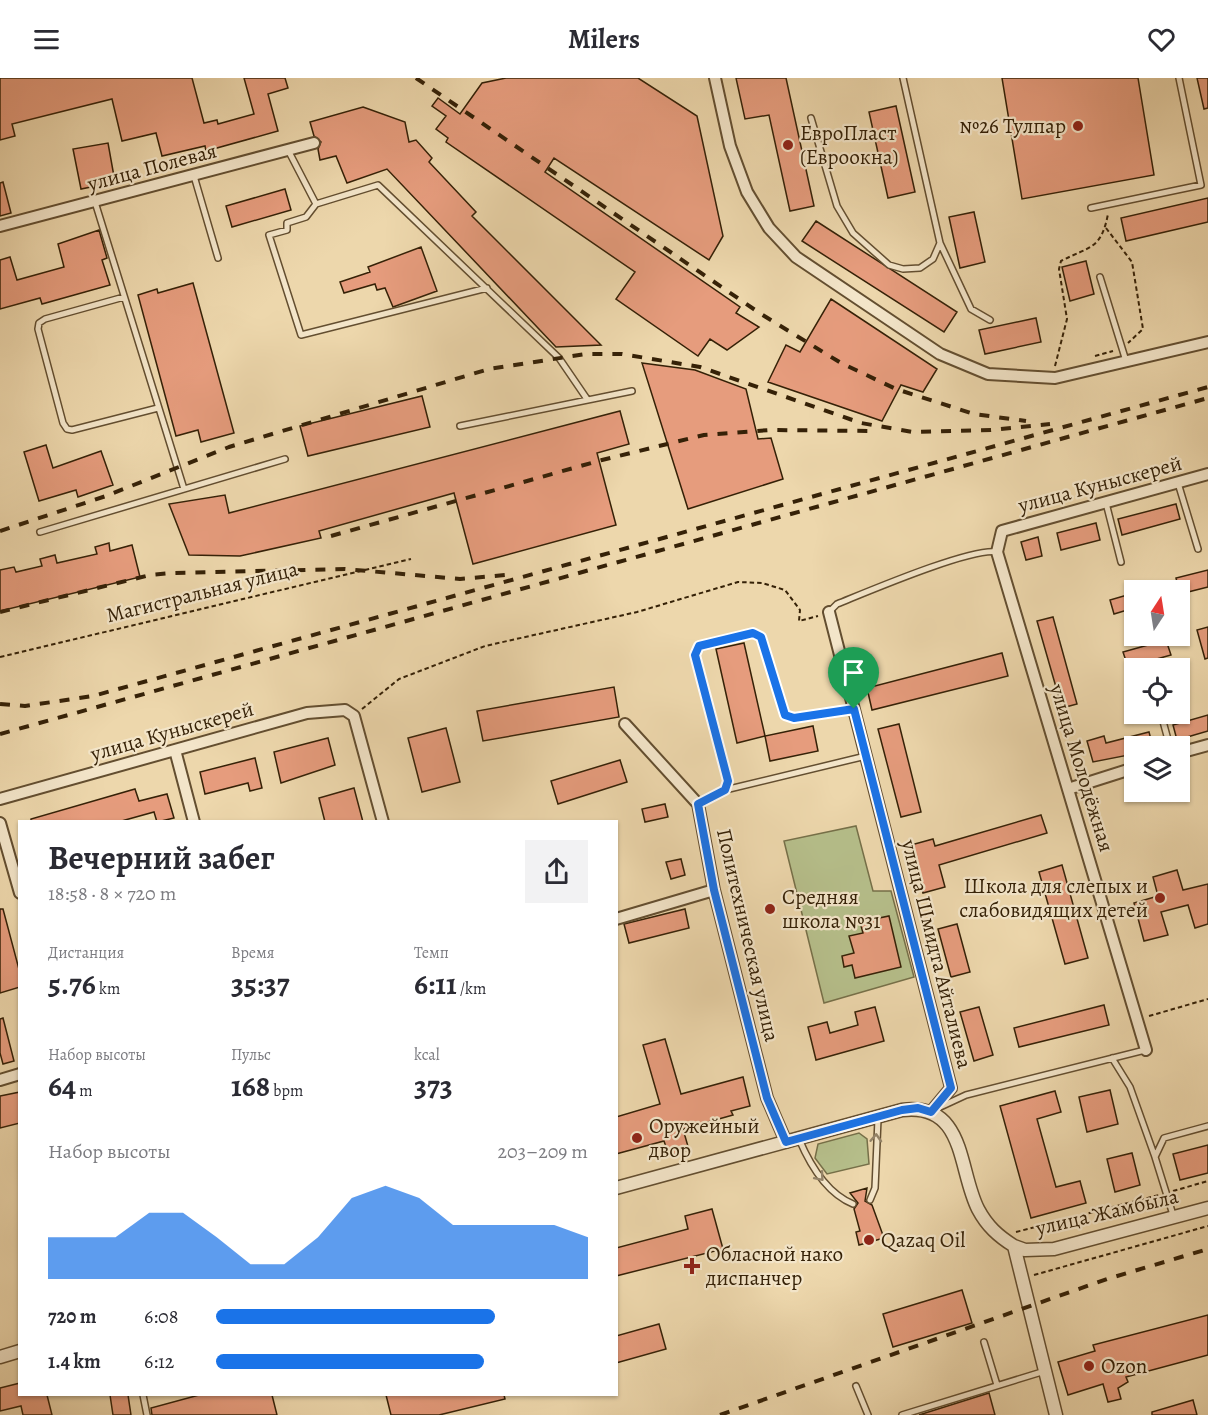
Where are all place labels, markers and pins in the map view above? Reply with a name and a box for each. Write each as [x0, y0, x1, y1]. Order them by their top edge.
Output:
place label: №26 Тулпар [959, 112, 1066, 140]
place label: ЕвроПласт (Евроокна) [800, 119, 898, 171]
marker: №26 Тулпар [1071, 119, 1085, 133]
marker: ЕвроПласт (Евроокна) [781, 138, 795, 152]
pin [828, 647, 879, 709]
place label: Школа для слепых и слабовидящих детей [959, 872, 1148, 924]
place label: Средняя школа №31 [782, 883, 880, 935]
marker: Школа для слепых и слабовидящих детей [1153, 891, 1167, 905]
marker: Средняя школа №31 [763, 902, 777, 916]
place label: Оружейный двор [648, 1112, 760, 1164]
marker: Оружейный двор [630, 1131, 644, 1145]
place label: Qazaq Oil [881, 1226, 965, 1254]
marker: Qazaq Oil [862, 1233, 876, 1247]
place label: Обласной нако диспанчер [705, 1240, 843, 1292]
marker: Обласной нако диспанчер [683, 1257, 701, 1275]
place label: Ozon [1101, 1352, 1147, 1380]
marker: Ozon [1082, 1359, 1096, 1373]

